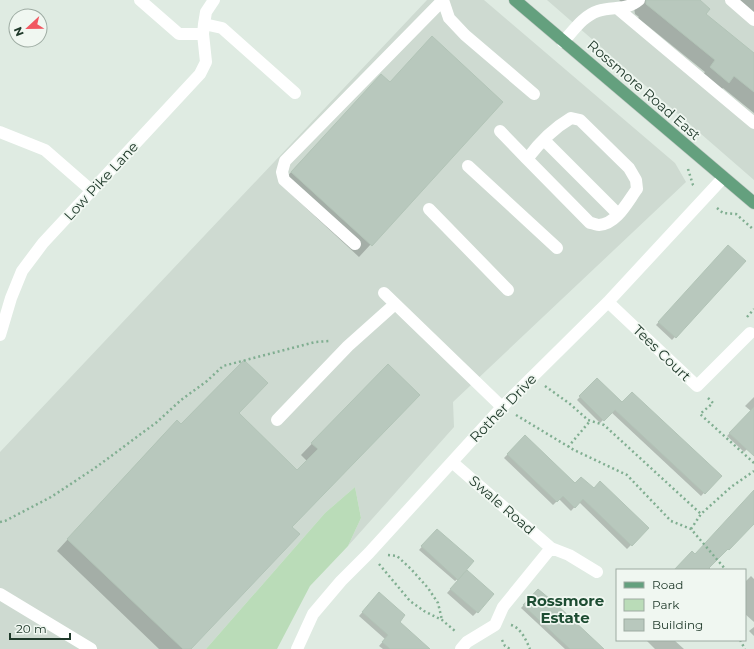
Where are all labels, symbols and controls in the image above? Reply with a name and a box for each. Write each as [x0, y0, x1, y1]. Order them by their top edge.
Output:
north arrow [8, 8, 48, 48]
text: N [11, 25, 27, 38]
street label: Rossmore Road East [584, 36, 705, 144]
street label: Low Pike Lane [60, 138, 142, 224]
street label: Tees Court [629, 321, 695, 385]
street label: Rother Drive [466, 370, 540, 446]
street label: Swale Road [465, 472, 539, 538]
legend [616, 569, 746, 641]
text: Road [652, 577, 683, 592]
district label: Rossmore Estate [526, 591, 604, 627]
text: Park [652, 597, 680, 612]
scale bar [10, 615, 70, 641]
text: Building [652, 617, 703, 632]
text: 20 m [16, 621, 47, 636]

